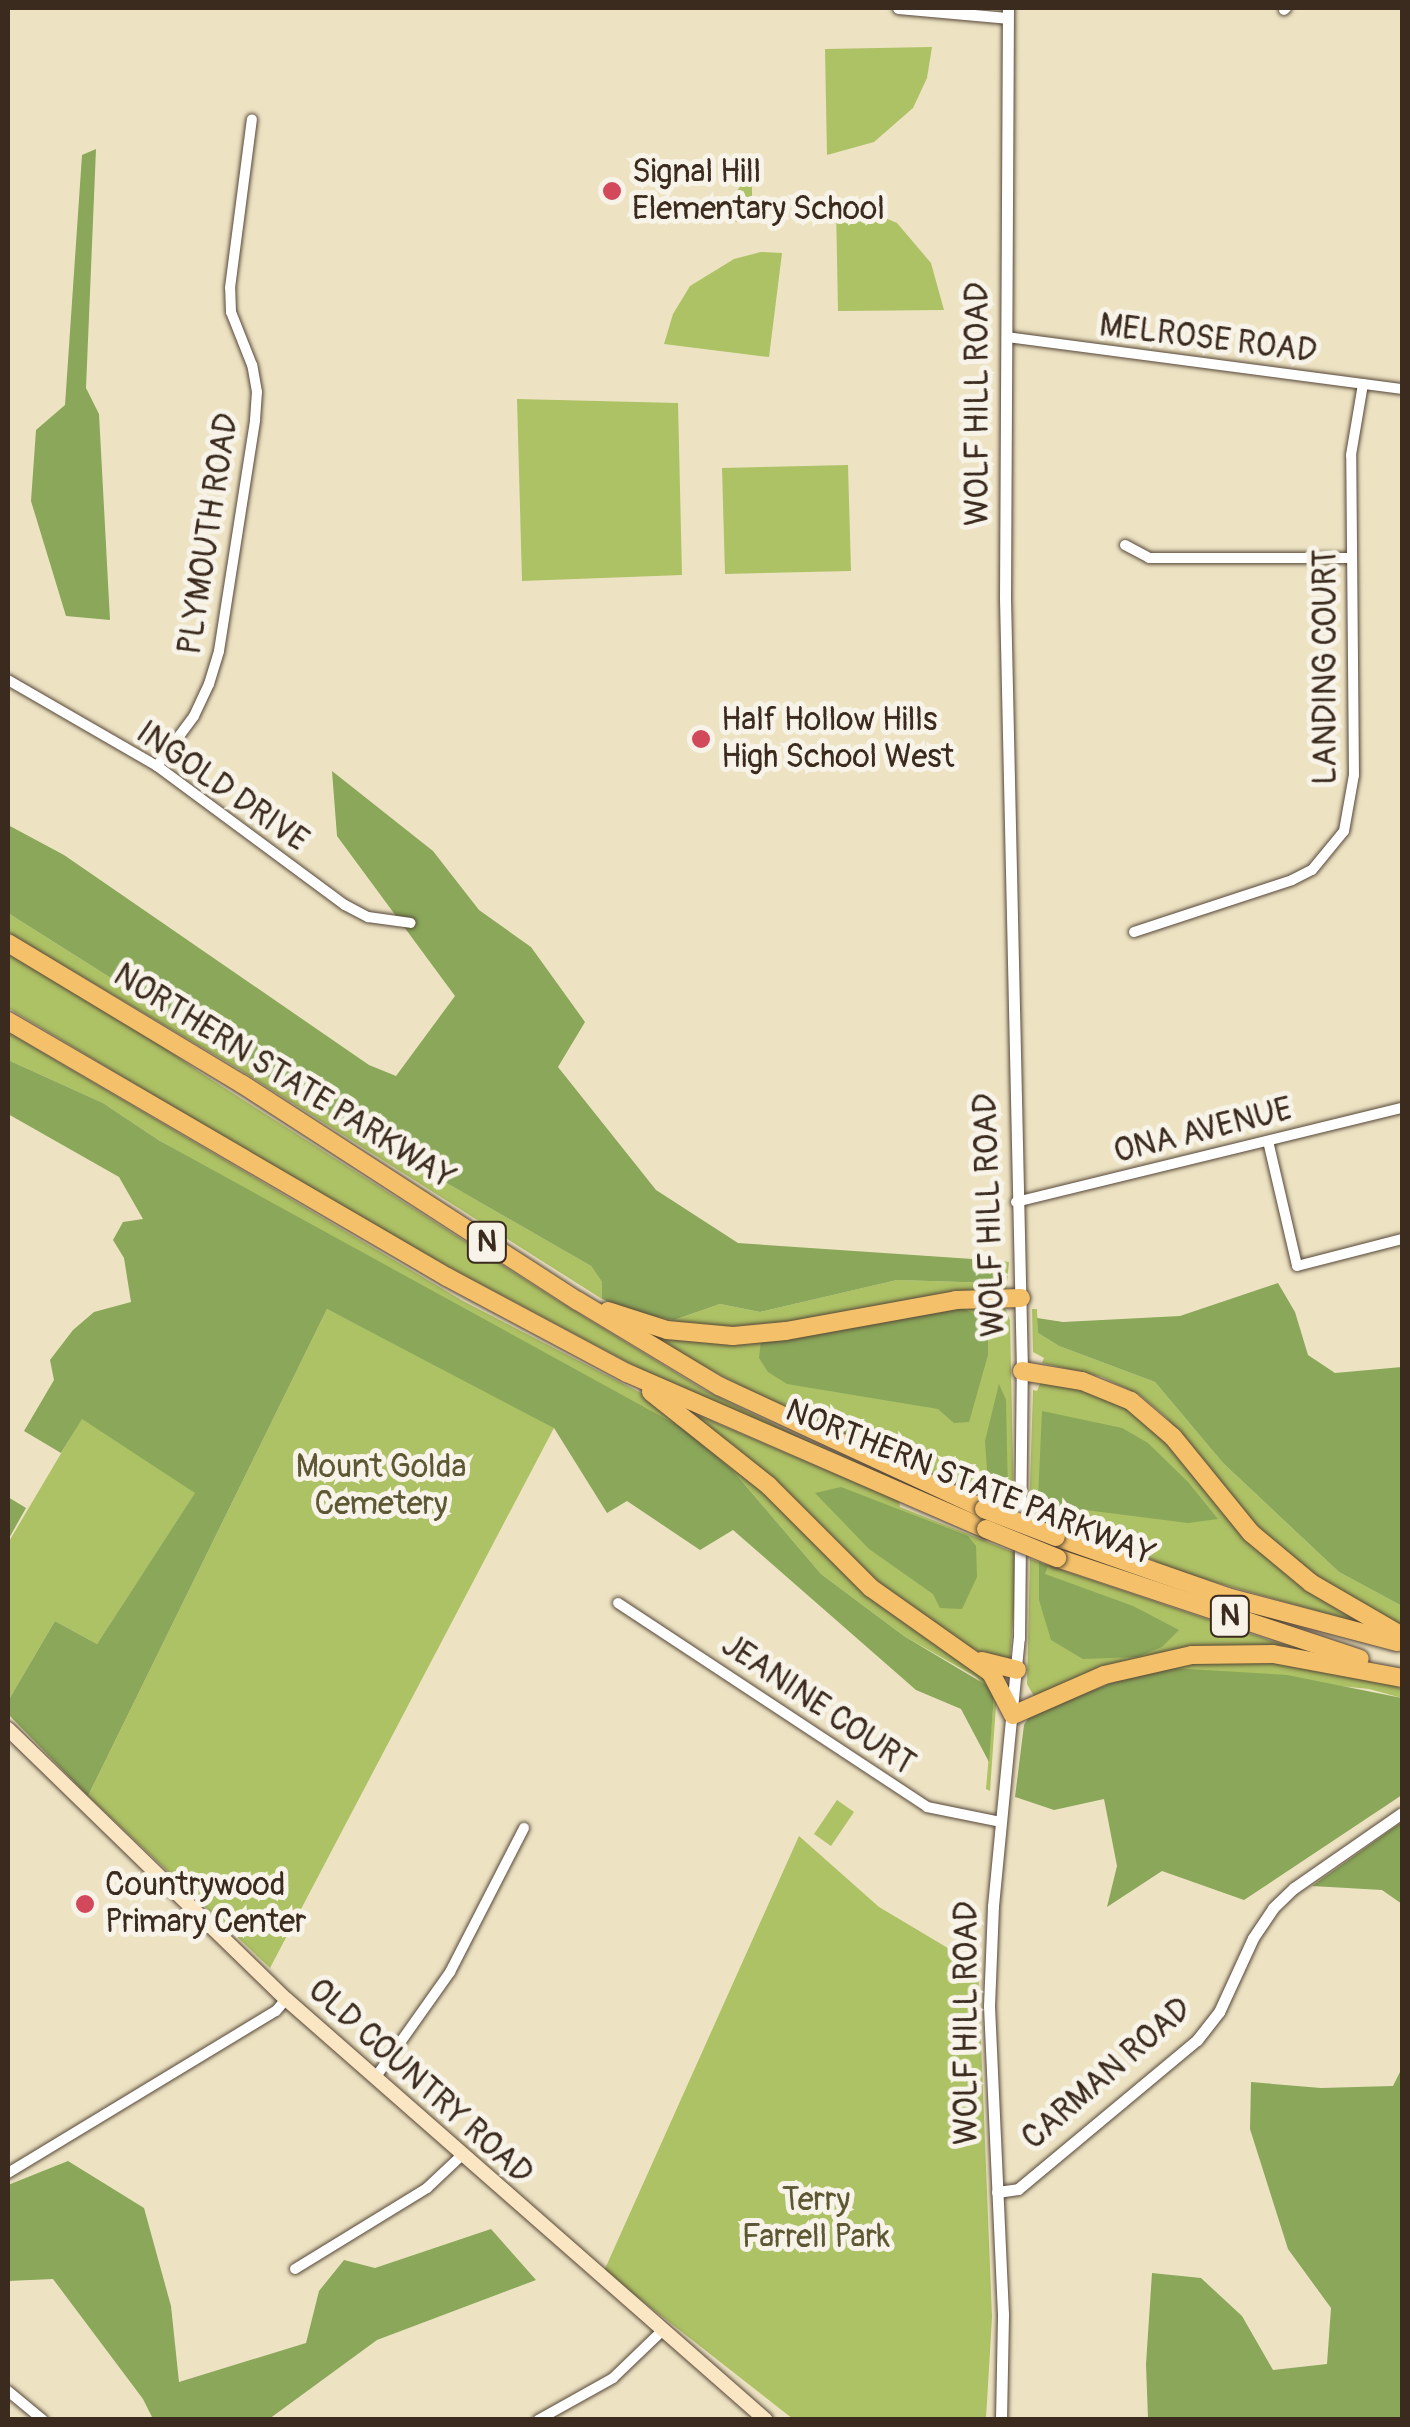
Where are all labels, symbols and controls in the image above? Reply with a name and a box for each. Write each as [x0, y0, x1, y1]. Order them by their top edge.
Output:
place label: Signal Hill Elementary School [632, 154, 885, 229]
marker: Signal Hill Elementary School [601, 180, 623, 202]
street label: WOLF HILL ROAD [959, 282, 997, 526]
street label: MELROSE ROAD [1097, 307, 1319, 371]
street label: PLYMOUTH ROAD [171, 411, 247, 657]
street label: LANDING COURT [1307, 549, 1345, 785]
place label: Half Hollow Hills High School West [721, 702, 954, 777]
street label: INGOLD DRIVE [129, 714, 315, 860]
marker: Half Hollow Hills High School West [690, 728, 712, 750]
street label: NORTHERN STATE PARKWAY [106, 956, 462, 1198]
street label: ONA AVENUE [1110, 1090, 1296, 1172]
street label: WOLF HILL ROAD [967, 1092, 1013, 1338]
road number: N [464, 1217, 510, 1267]
street label: NORTHERN STATE PARKWAY [780, 1391, 1160, 1575]
park label: Mount Golda Cemetery [296, 1449, 466, 1524]
road number: N [1208, 1591, 1252, 1641]
street label: JEANINE COURT [714, 1626, 922, 1784]
place label: Countrywood Primary Center [105, 1867, 306, 1942]
marker: Countrywood Primary Center [74, 1893, 96, 1915]
street label: WOLF HILL ROAD [948, 1901, 986, 2145]
street label: OLD COUNTRY ROAD [300, 1971, 540, 2193]
street label: CARMAN ROAD [1015, 1990, 1199, 2158]
park label: Terry Farrell Park [742, 2182, 890, 2257]

